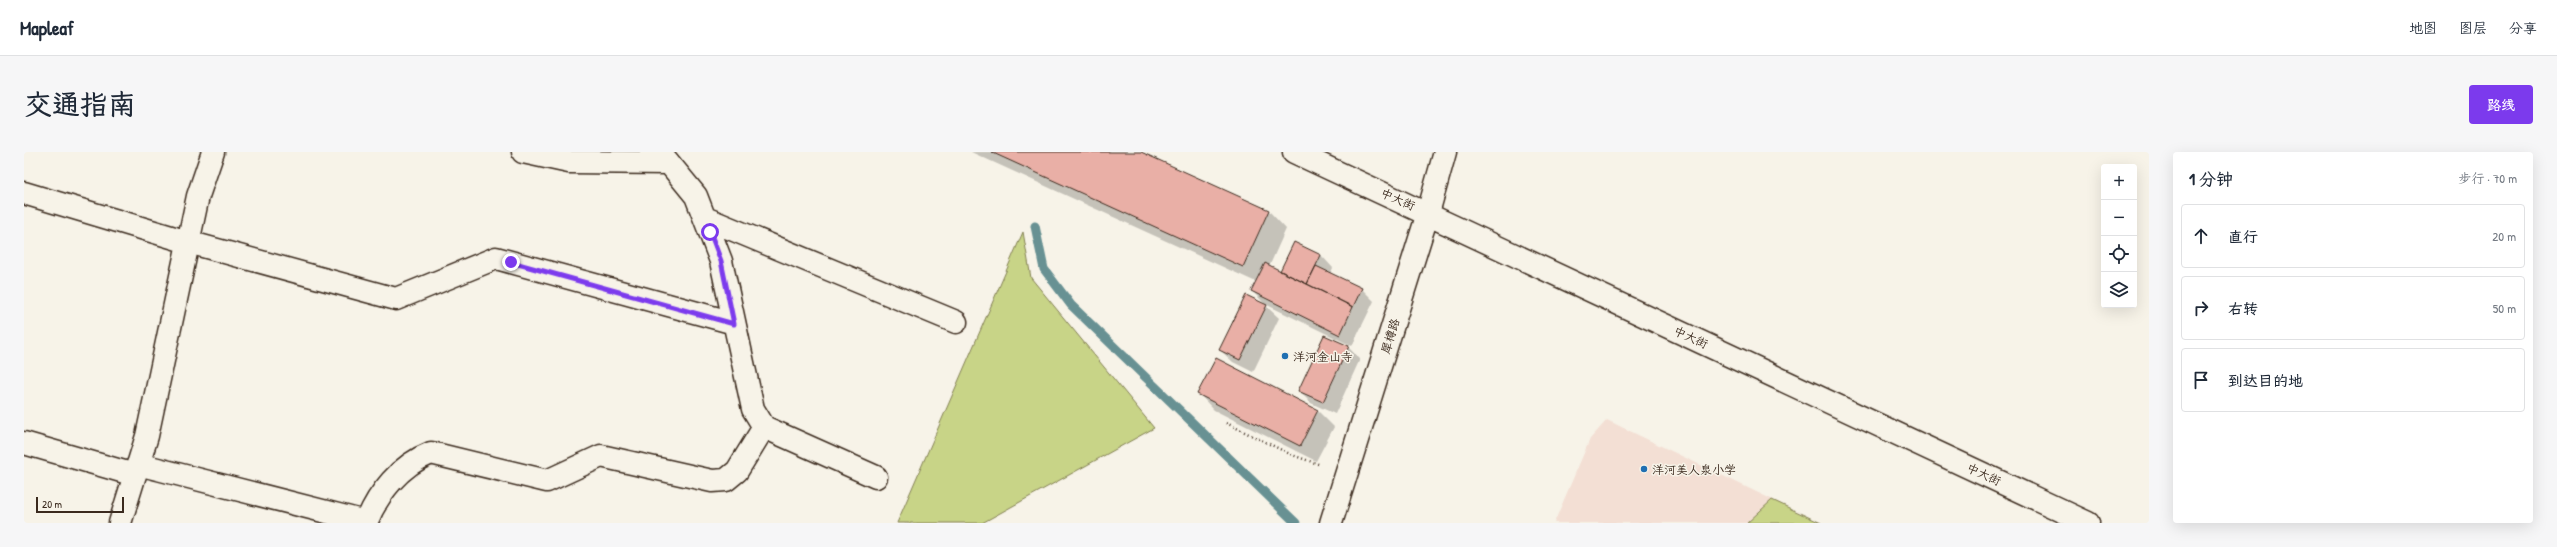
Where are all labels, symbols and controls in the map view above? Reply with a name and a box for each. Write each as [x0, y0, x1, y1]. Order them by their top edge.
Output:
text: Mapleaf [20, 15, 74, 41]
text: 地图 [2409, 18, 2437, 37]
text: 图层 [2459, 18, 2487, 37]
text: 分享 [2509, 18, 2537, 37]
text: 交通指南 [24, 85, 136, 123]
button: 路线 [2469, 85, 2533, 124]
map controls [2101, 164, 2137, 308]
button: + [2101, 164, 2137, 200]
text: 1 分钟 [2189, 167, 2233, 190]
text: 步行 · 70 m [2458, 169, 2517, 187]
street label: 中大街 [1378, 184, 1418, 214]
button: − [2101, 200, 2137, 236]
route start [701, 223, 719, 241]
icon: ahead [2190, 225, 2212, 247]
text: 直行 [2228, 226, 2258, 247]
text: 20 m [2492, 227, 2516, 245]
button: locate [2101, 236, 2137, 272]
route end [502, 253, 520, 271]
button: layers [2101, 272, 2137, 308]
icon: right [2190, 297, 2212, 319]
text: 右转 [2228, 298, 2258, 319]
text: 50 m [2493, 299, 2516, 317]
street label: 犀樽路 [1377, 316, 1403, 356]
street label: 中大街 [1671, 322, 1711, 352]
place label: 洋河金山寺 [1293, 348, 1353, 365]
marker: 洋河金山寺 [1280, 351, 1290, 361]
icon: arrive [2190, 369, 2212, 391]
text: 到达目的地 [2228, 370, 2303, 391]
street label: 中大街 [1964, 459, 2004, 489]
place label: 洋河美人泉小学 [1652, 461, 1736, 478]
marker: 洋河美人泉小学 [1639, 464, 1649, 474]
scale bar [36, 495, 124, 514]
text: 20 m [42, 497, 62, 511]

